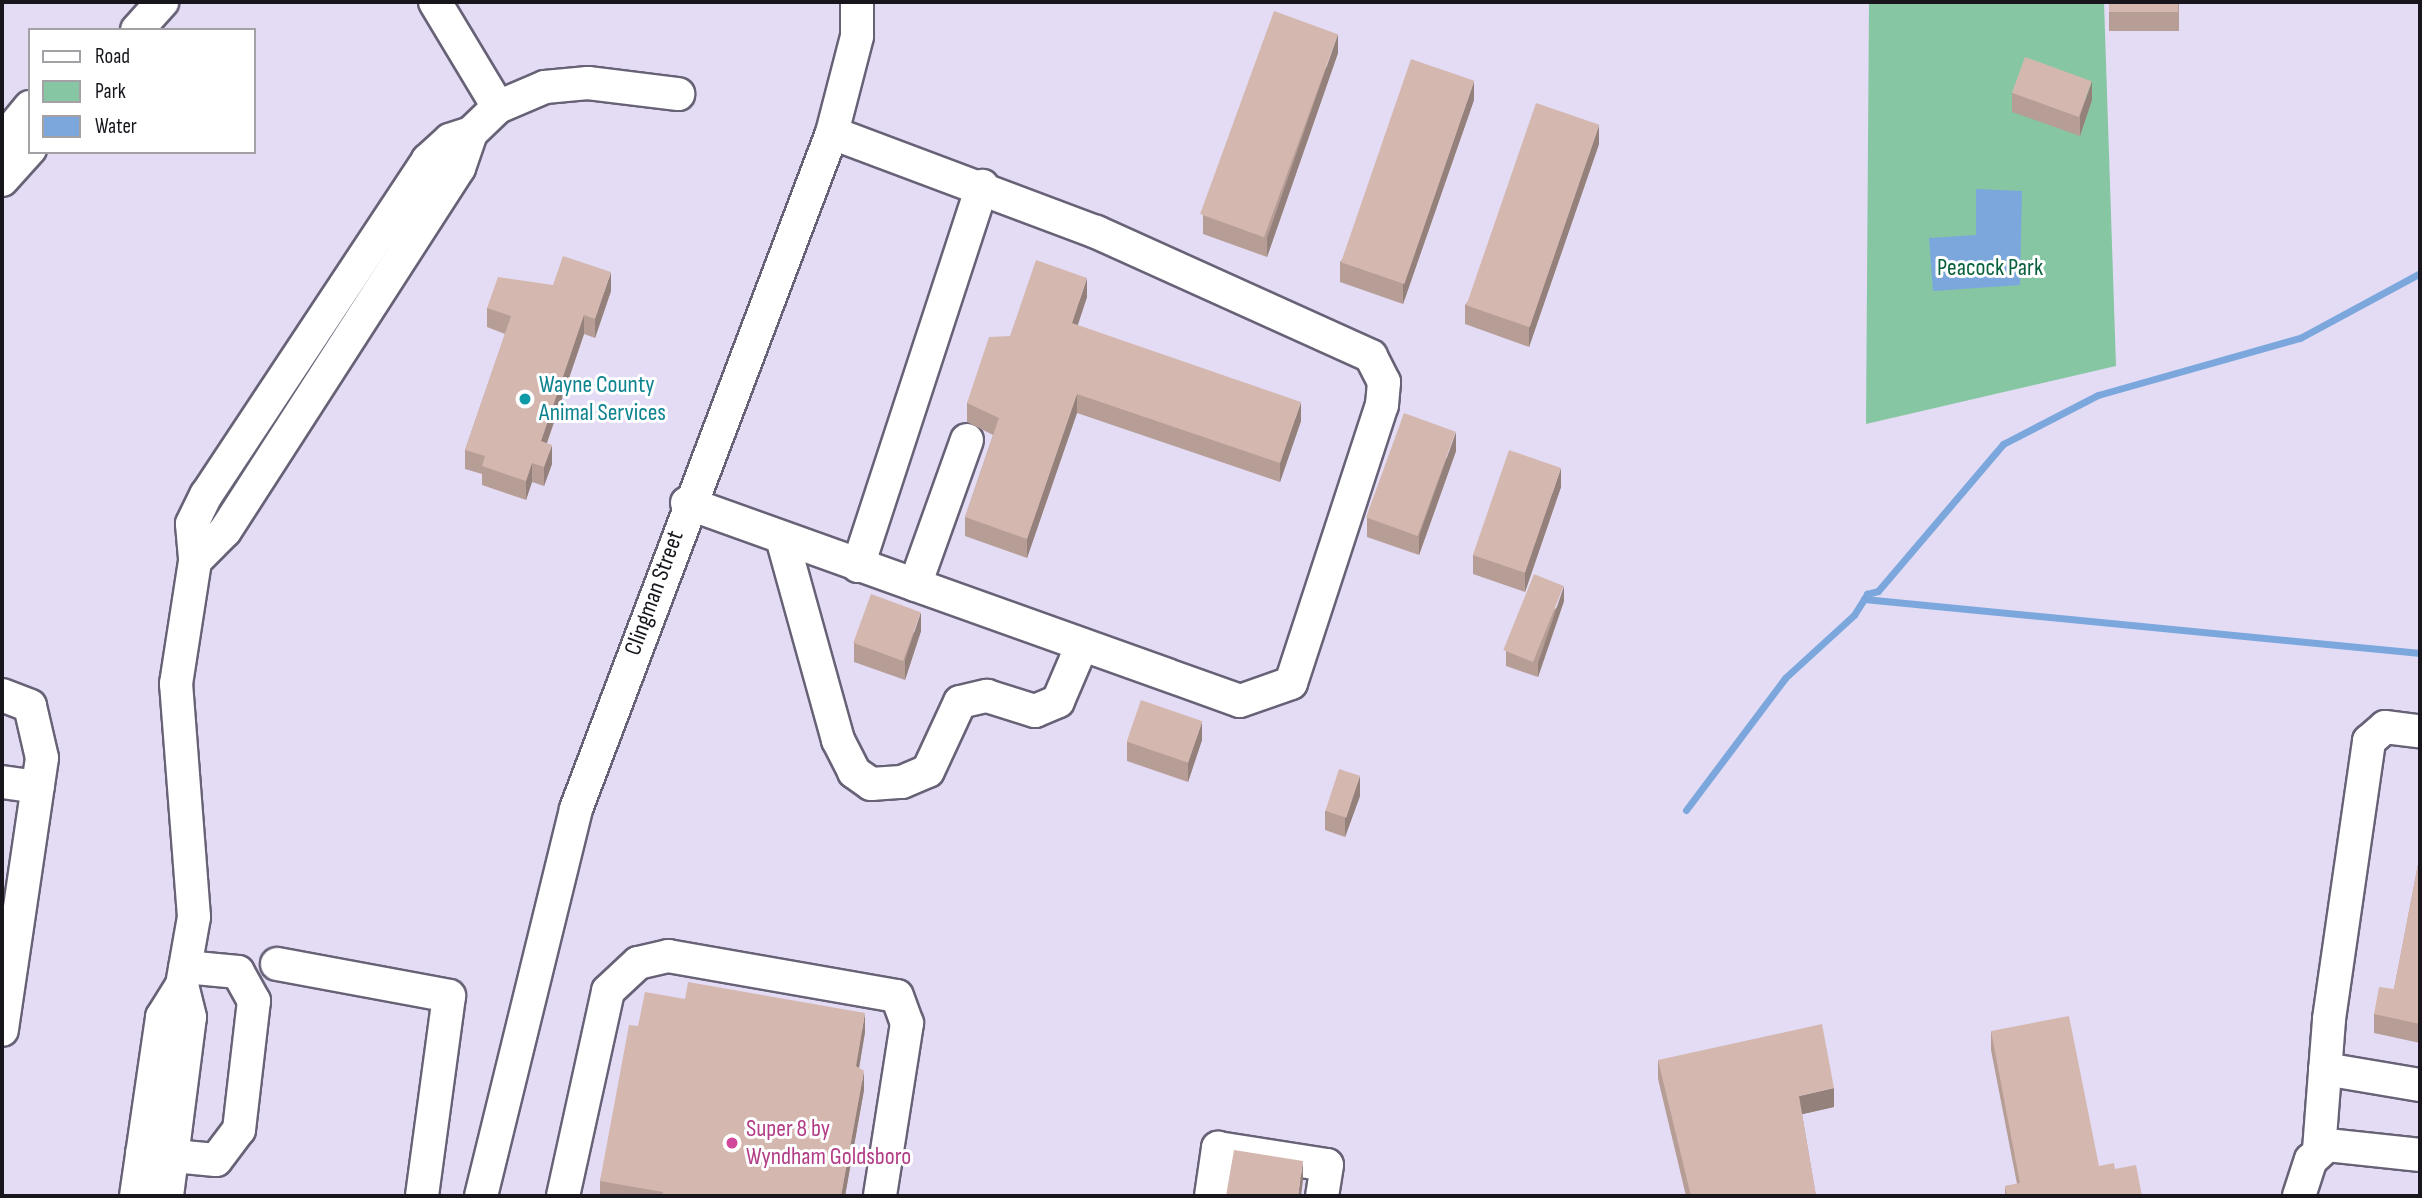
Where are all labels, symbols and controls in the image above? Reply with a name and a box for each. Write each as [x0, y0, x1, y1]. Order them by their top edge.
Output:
legend [28, 28, 256, 154]
text: Road [95, 44, 130, 69]
text: Park [95, 79, 126, 104]
text: Water [95, 114, 137, 139]
park label: Peacock Park [1937, 254, 2043, 282]
place label: Wayne County Animal Services [539, 371, 666, 427]
marker: Wayne County Animal Services [517, 391, 533, 407]
street label: Clingman Street [618, 527, 690, 659]
place label: Super 8 by Wyndham Goldsboro [746, 1115, 911, 1171]
marker: Super 8 by Wyndham Goldsboro [724, 1135, 740, 1151]

